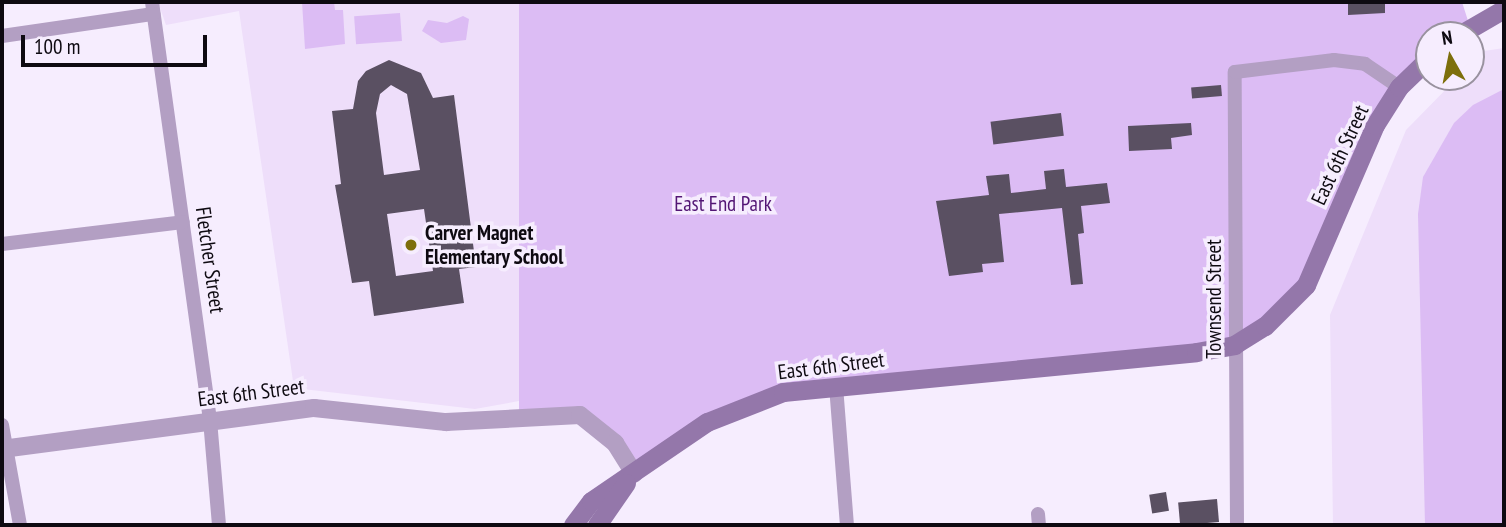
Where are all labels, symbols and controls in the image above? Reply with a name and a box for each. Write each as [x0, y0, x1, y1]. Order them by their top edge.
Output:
scale bar [24, 21, 210, 65]
north arrow [1415, 21, 1485, 91]
text: N [1440, 25, 1454, 50]
text: 100 m [34, 33, 80, 60]
street label: East 6th Street [1306, 101, 1374, 209]
park label: East End Park [674, 191, 772, 217]
street label: Fletcher Street [190, 205, 230, 315]
place label: Carver Magnet Elementary School [425, 220, 564, 270]
marker: Carver Magnet Elementary School [403, 237, 419, 253]
street label: Townsend Street [1201, 239, 1227, 359]
street label: East 6th Street [776, 347, 886, 385]
street label: East 6th Street [196, 374, 306, 412]

